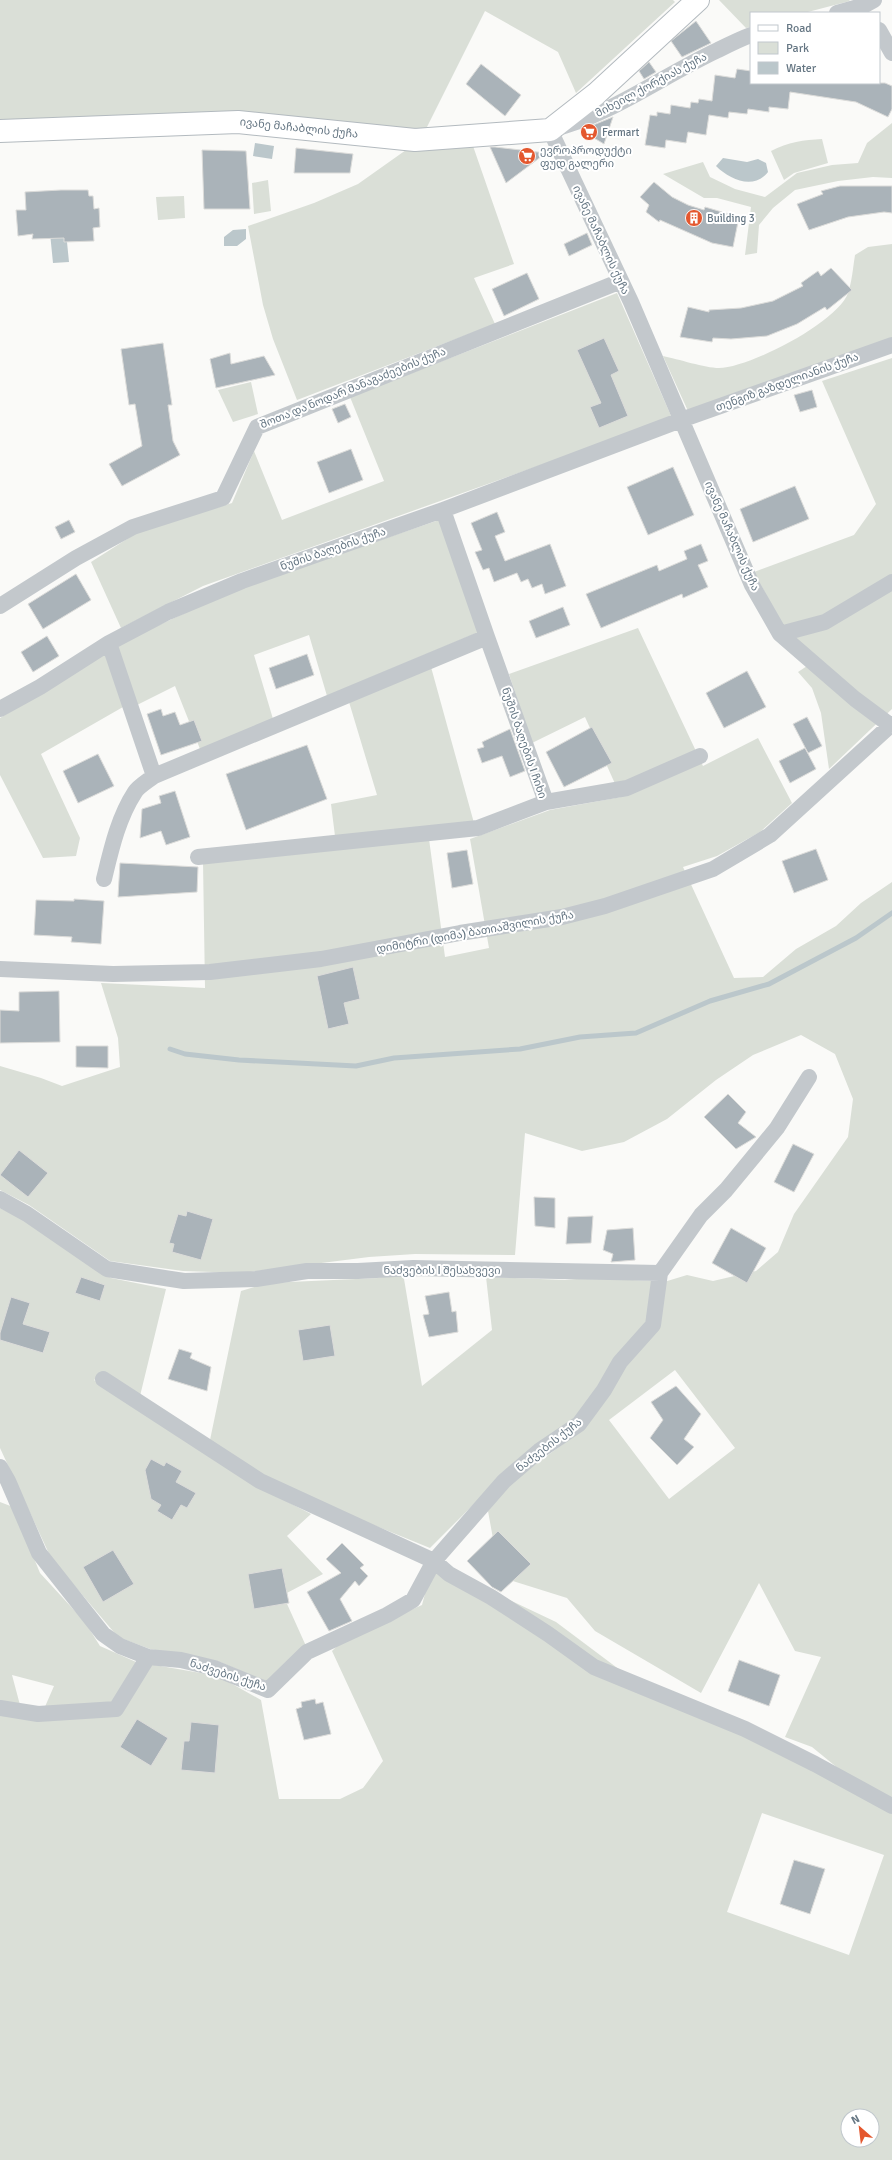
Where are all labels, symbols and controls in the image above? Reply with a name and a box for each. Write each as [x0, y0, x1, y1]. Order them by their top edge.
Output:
legend [750, 12, 880, 84]
text: Road [786, 21, 812, 36]
text: Park [786, 41, 809, 56]
street label: მიხეილ ქორქიას ქუჩა [593, 50, 709, 120]
text: Water [786, 61, 817, 76]
street label: ივანე მაჩაბლის ქუჩა [239, 115, 359, 141]
supermarket icon: Fermart [579, 122, 599, 142]
place label: Fermart [602, 126, 640, 139]
place label: ევროპროდუქტი ფუდ გალერი [540, 144, 632, 170]
supermarket icon: ევროპროდუქტი ფუდ გალერი [517, 146, 537, 166]
street label: ივანე მაჩაბლის ქუჩა [570, 183, 632, 297]
building icon: Building 3 [684, 208, 704, 228]
place label: Building 3 [707, 212, 755, 225]
street label: შოთა და ნოდარ მანაგაძეების ქუჩა [258, 345, 448, 431]
street label: თენგიზ გაზდელიანის ქუჩა [714, 350, 860, 414]
street label: ივანე მაჩაბლის ქუჩა [702, 479, 762, 593]
street label: ნუშის ბაღების ქუჩა [278, 525, 388, 573]
street label: ნუშის ბაღების I ჩიხი [499, 686, 549, 800]
street label: დიმიტრი (დიმა) ბათიაშვილის ქუჩა [375, 908, 575, 956]
street label: ნაძვების I შესახვევი [383, 1264, 501, 1277]
street label: ნაძვების ქუჩა [514, 1415, 584, 1475]
street label: ნაძვების ქუჩა [188, 1656, 268, 1694]
north arrow [840, 2108, 880, 2148]
text: N [849, 2112, 862, 2127]

